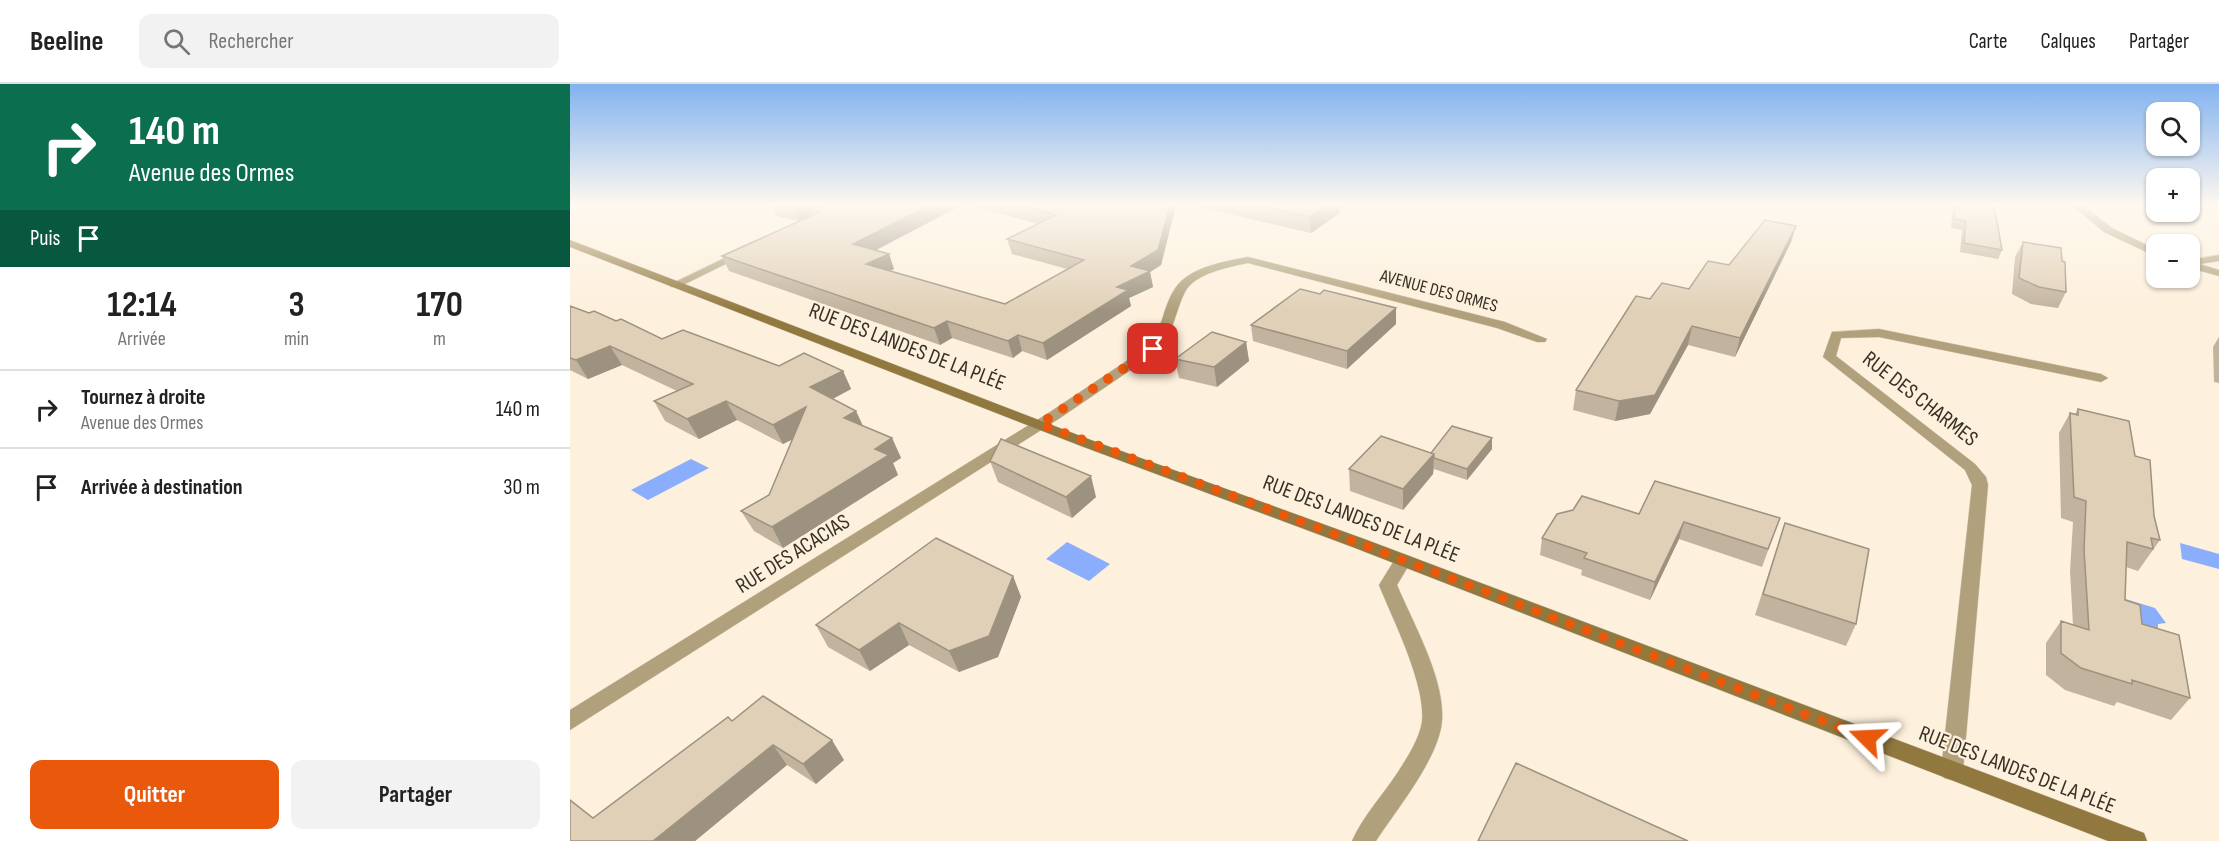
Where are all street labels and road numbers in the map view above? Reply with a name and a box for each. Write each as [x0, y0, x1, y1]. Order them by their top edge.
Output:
street label: AVENUE DES ORMES [1377, 265, 1500, 317]
street label: RUE DES LANDES DE LA PLÉE [805, 297, 1009, 397]
street label: RUE DES CHARMES [1857, 345, 1983, 453]
street label: RUE DES LANDES DE LA PLÉE [1259, 469, 1463, 569]
street label: RUE DES ACACIAS [731, 508, 855, 600]
street label: RUE DES LANDES DE LA PLÉE [1915, 720, 2119, 820]

